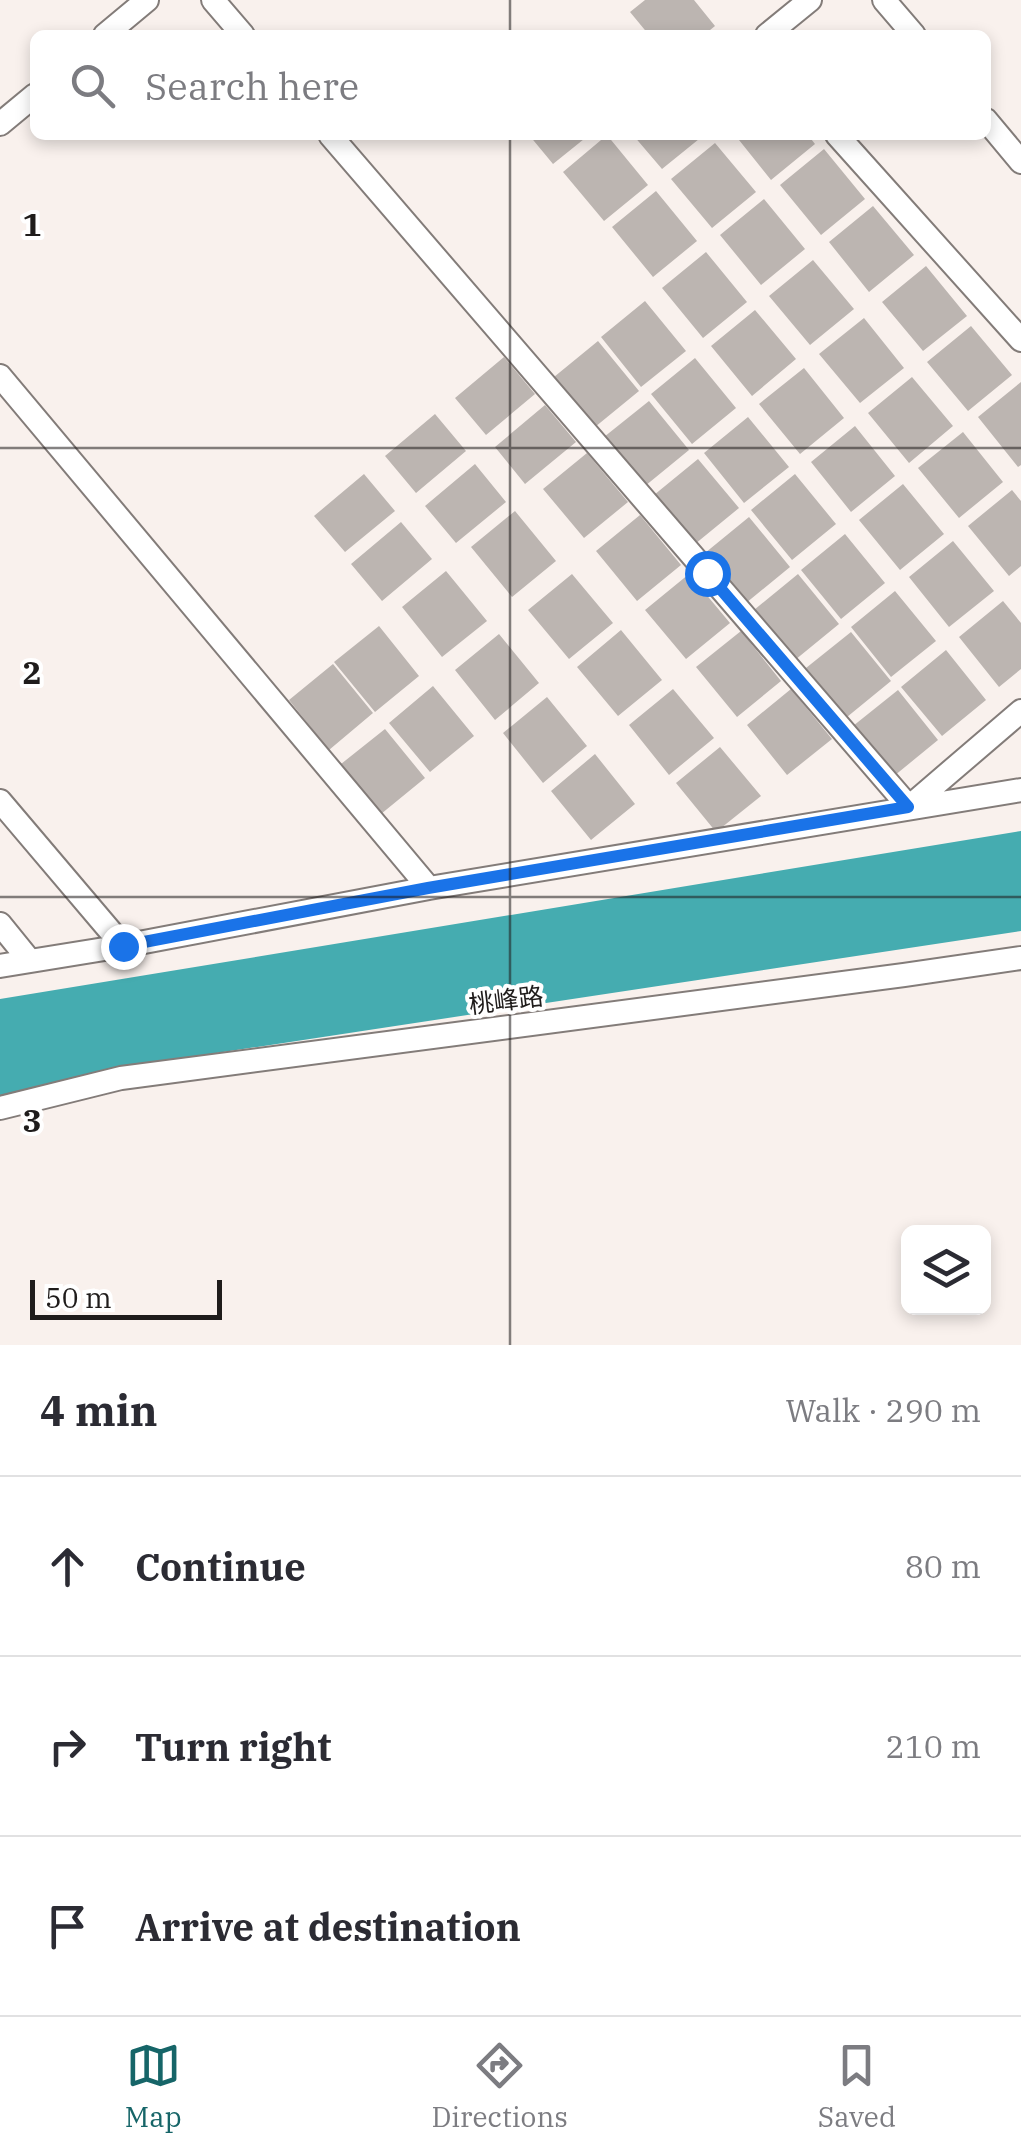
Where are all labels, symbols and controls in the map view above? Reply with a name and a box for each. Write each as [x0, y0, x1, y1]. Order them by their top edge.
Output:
search box [30, 30, 991, 140]
icon: search [65, 58, 120, 113]
text: Search here [145, 61, 359, 110]
text: 1 [22, 203, 42, 245]
route start [685, 551, 731, 597]
text: 2 [22, 651, 42, 693]
route end [101, 924, 147, 970]
street label: 桃峰路 [467, 979, 545, 1020]
text: 3 [22, 1099, 42, 1141]
map controls [901, 1225, 991, 1315]
button: layers [901, 1225, 991, 1315]
scale bar [30, 1275, 222, 1320]
text: 50 m [45, 1279, 112, 1316]
text: 4 min [40, 1383, 158, 1438]
text: Walk · 290 m [785, 1389, 981, 1431]
icon: ahead [40, 1539, 95, 1594]
text: Continue [135, 1542, 306, 1591]
text: 80 m [905, 1545, 981, 1587]
icon: right [40, 1719, 95, 1774]
text: Turn right [135, 1722, 331, 1771]
text: 210 m [885, 1725, 981, 1767]
icon: arrive [40, 1899, 95, 1954]
text: Arrive at destination [135, 1902, 521, 1951]
tab: Map [125, 2038, 182, 2135]
tab: Directions [431, 2038, 568, 2135]
tab: Saved [818, 2038, 896, 2135]

